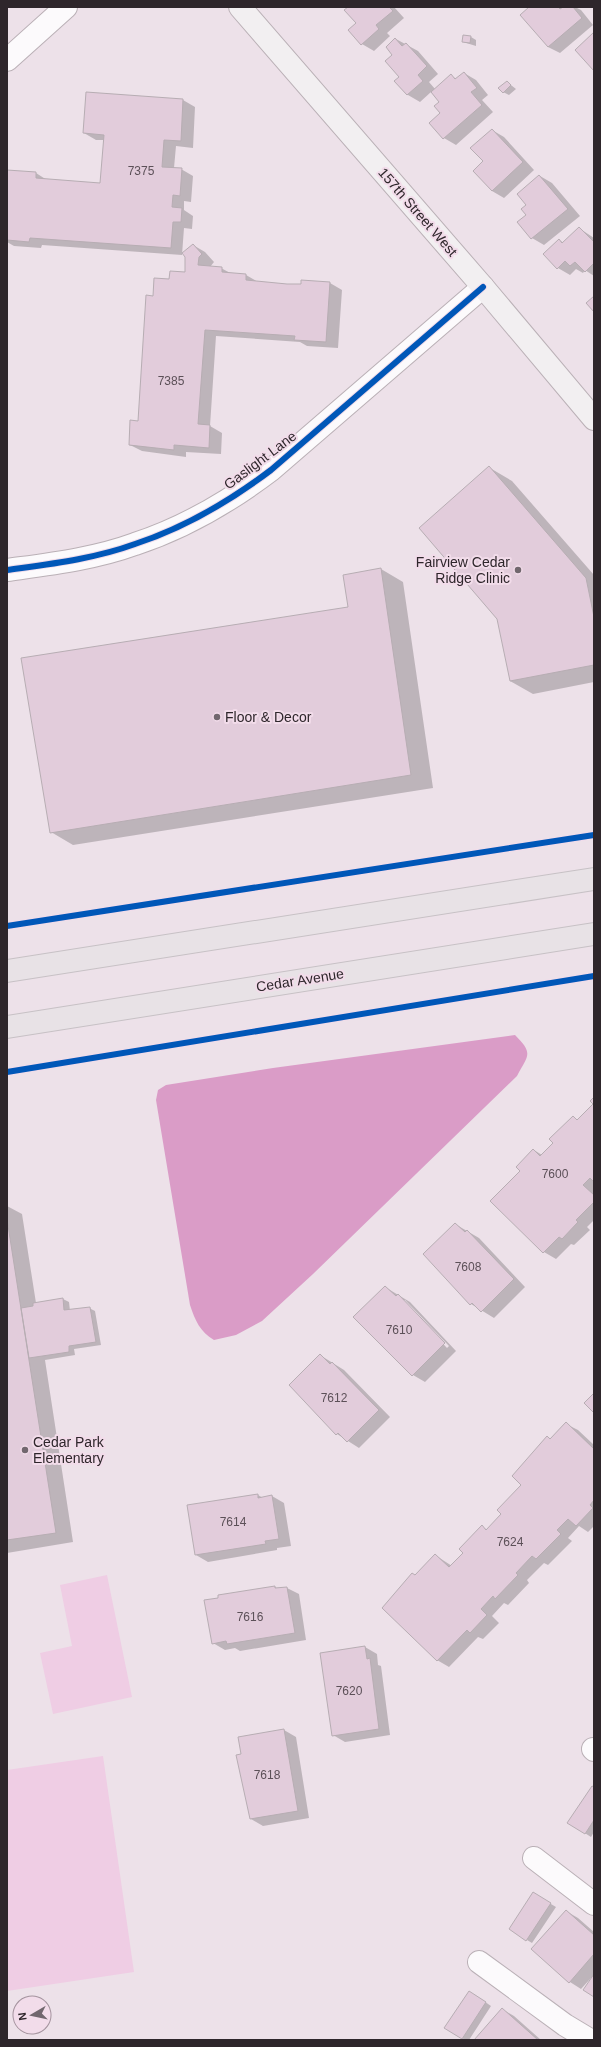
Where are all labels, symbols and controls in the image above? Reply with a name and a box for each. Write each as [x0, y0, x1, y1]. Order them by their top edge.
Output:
house number: 7375 [128, 164, 155, 178]
street label: 157th Street West [375, 165, 461, 260]
house number: 7385 [158, 374, 185, 388]
street label: Gaslight Lane [221, 427, 299, 492]
place label: Fairview Cedar Ridge Clinic [416, 554, 510, 586]
marker: Fairview Cedar Ridge Clinic [513, 565, 523, 575]
place label: Floor & Decor [225, 709, 312, 725]
marker: Floor & Decor [212, 712, 222, 722]
street label: Cedar Avenue [255, 965, 345, 995]
house number: 7600 [542, 1167, 569, 1181]
house number: 7608 [455, 1260, 482, 1274]
house number: 7610 [386, 1323, 413, 1337]
house number: 7612 [321, 1391, 348, 1405]
place label: Cedar Park Elementary [33, 1434, 105, 1466]
marker: Cedar Park Elementary [20, 1445, 30, 1455]
house number: 7614 [220, 1515, 247, 1529]
house number: 7624 [497, 1535, 524, 1549]
house number: 7616 [237, 1610, 264, 1624]
house number: 7620 [336, 1684, 363, 1698]
house number: 7618 [254, 1768, 281, 1782]
north arrow [12, 1995, 52, 2035]
text: N [16, 2012, 29, 2021]

